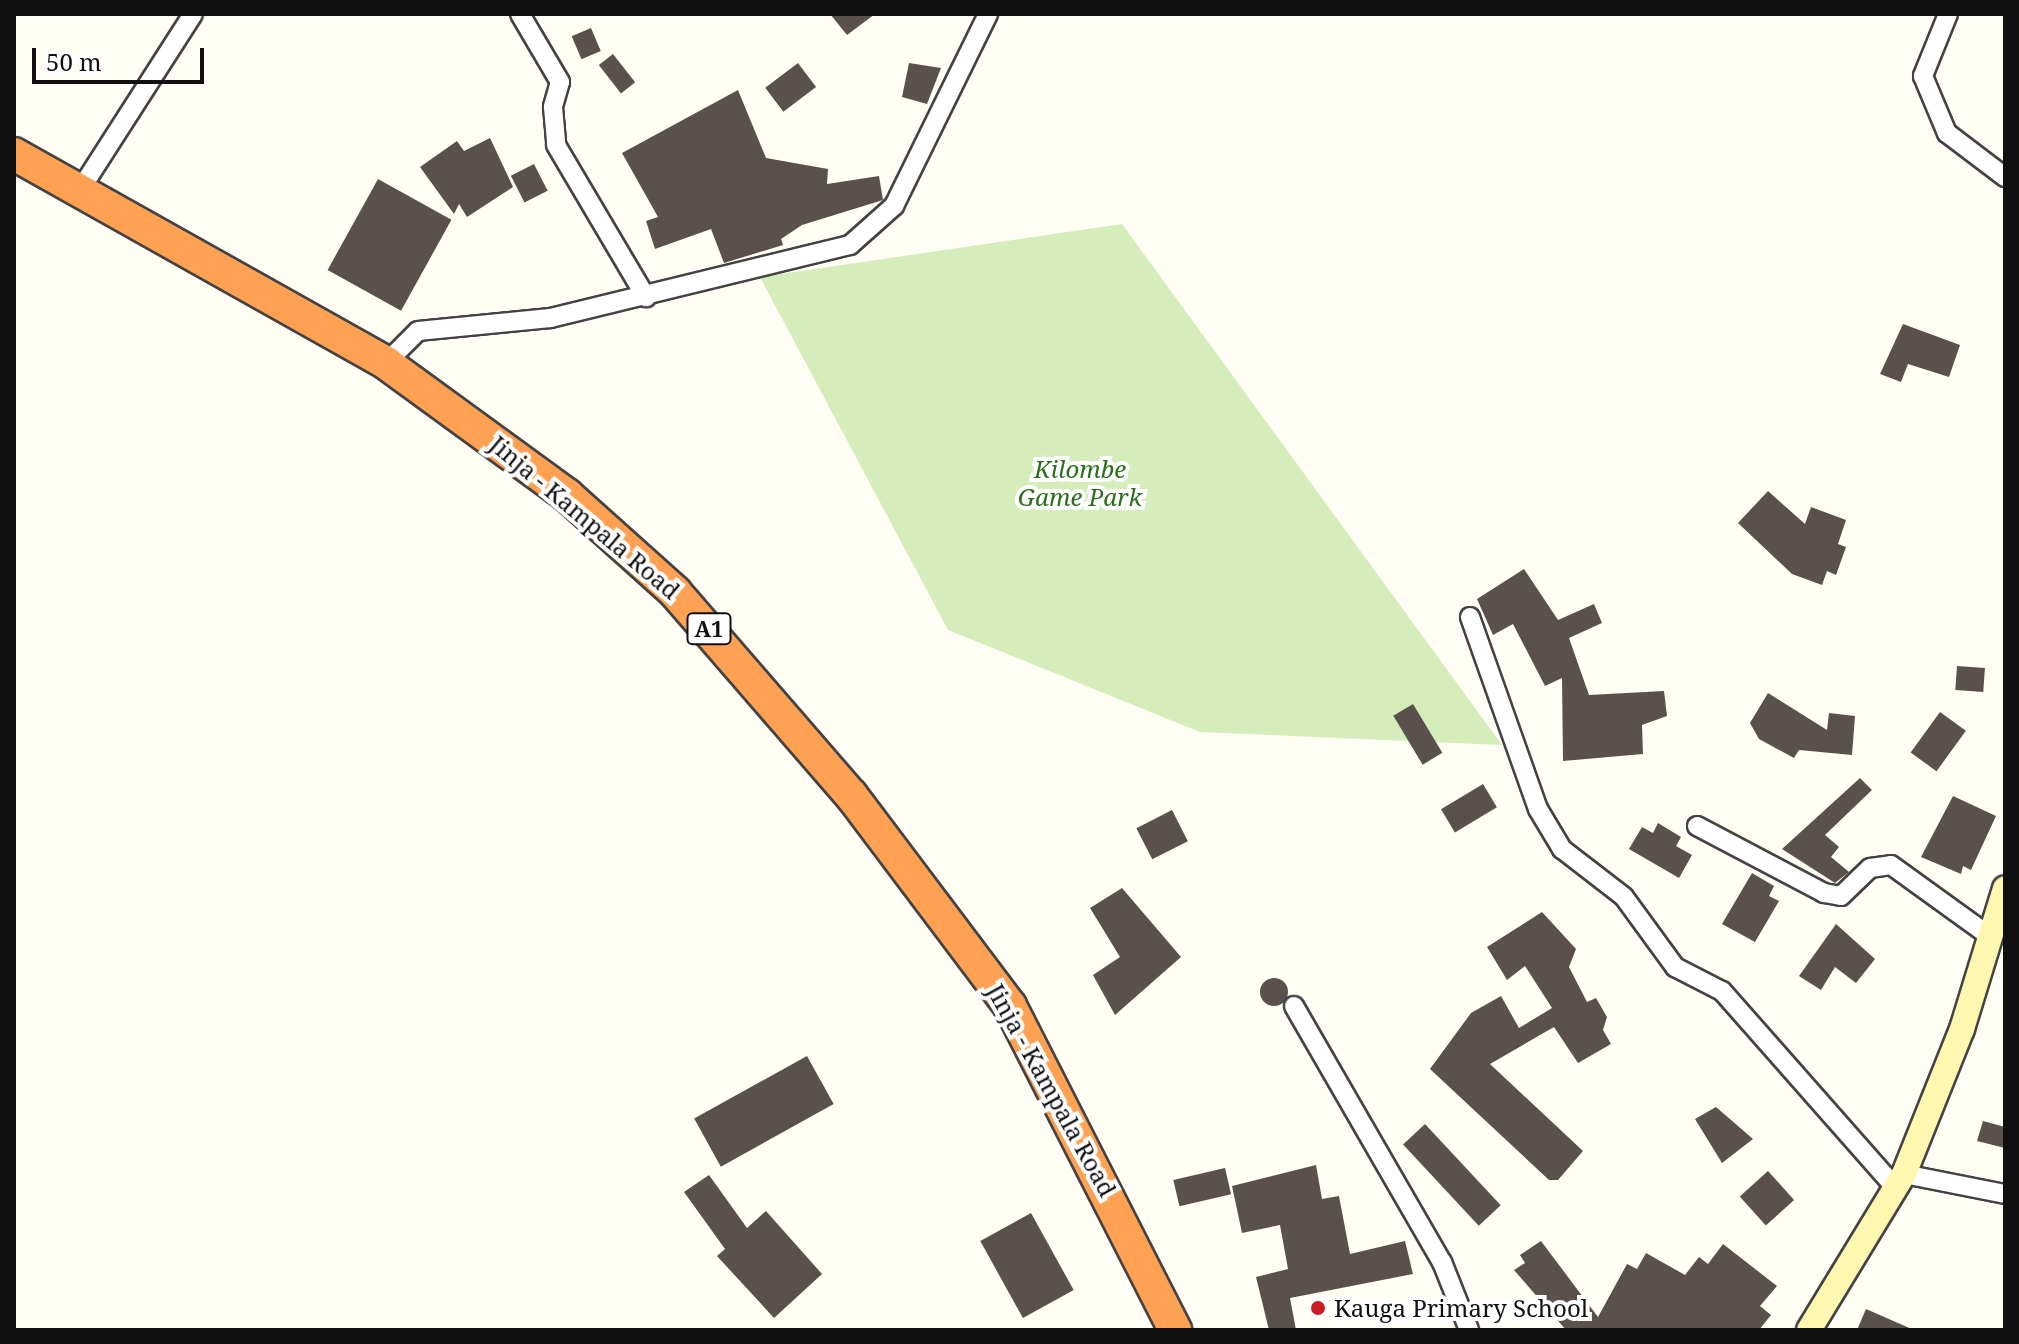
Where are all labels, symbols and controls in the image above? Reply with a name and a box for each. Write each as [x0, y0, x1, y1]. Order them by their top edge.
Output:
scale bar [36, 32, 208, 82]
text: 50 m [46, 45, 102, 78]
street label: Jinja - Kampala Road [484, 429, 686, 605]
park label: Kilombe Game Park [1018, 455, 1142, 511]
road number: A1 [685, 611, 733, 647]
street label: Jinja - Kampala Road [982, 979, 1122, 1201]
place label: Kauga Primary School [1334, 1294, 1588, 1322]
marker: Kauga Primary School [1309, 1299, 1327, 1317]

